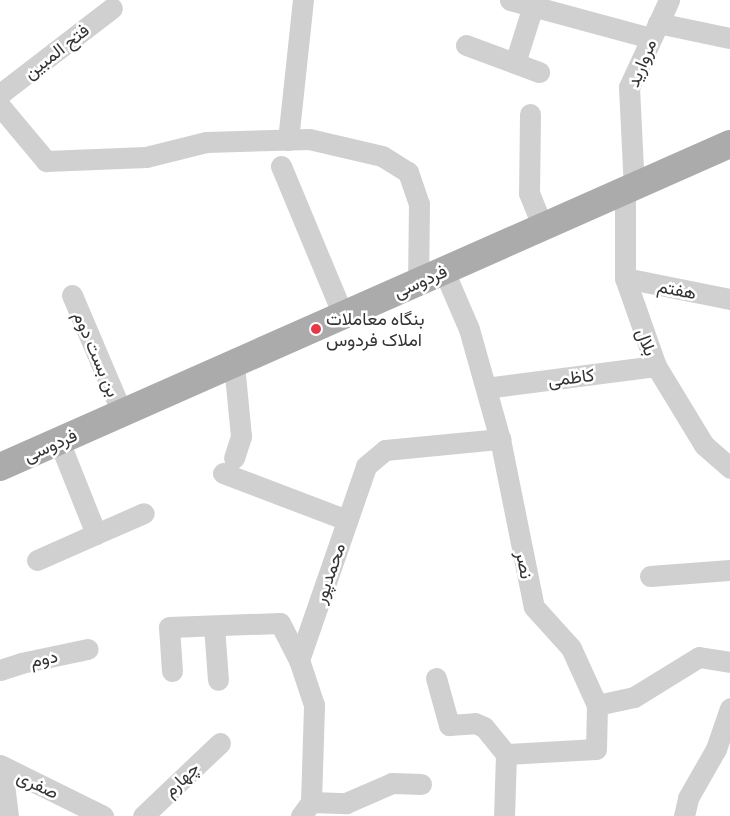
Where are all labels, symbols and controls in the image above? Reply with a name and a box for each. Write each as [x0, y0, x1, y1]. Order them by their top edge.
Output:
street label: فتح المبین [19, 19, 93, 83]
street label: مروارید [622, 36, 660, 90]
street label: فردوسی [390, 260, 450, 302]
street label: هفتم [656, 275, 698, 303]
street label: بن بست دوم [69, 308, 125, 400]
place label: بنگاه معاملات املاک فردوس [326, 308, 424, 350]
marker: بنگاه معاملات املاک فردوس [310, 323, 322, 335]
street label: بلال [632, 325, 662, 359]
street label: کاظمی [547, 363, 595, 391]
street label: فردوسی [20, 424, 80, 466]
street label: محمدپور [309, 540, 349, 606]
street label: نصر [512, 549, 538, 581]
street label: دوم [29, 645, 59, 671]
street label: چهارم [159, 757, 203, 801]
street label: صفری [14, 765, 62, 803]

